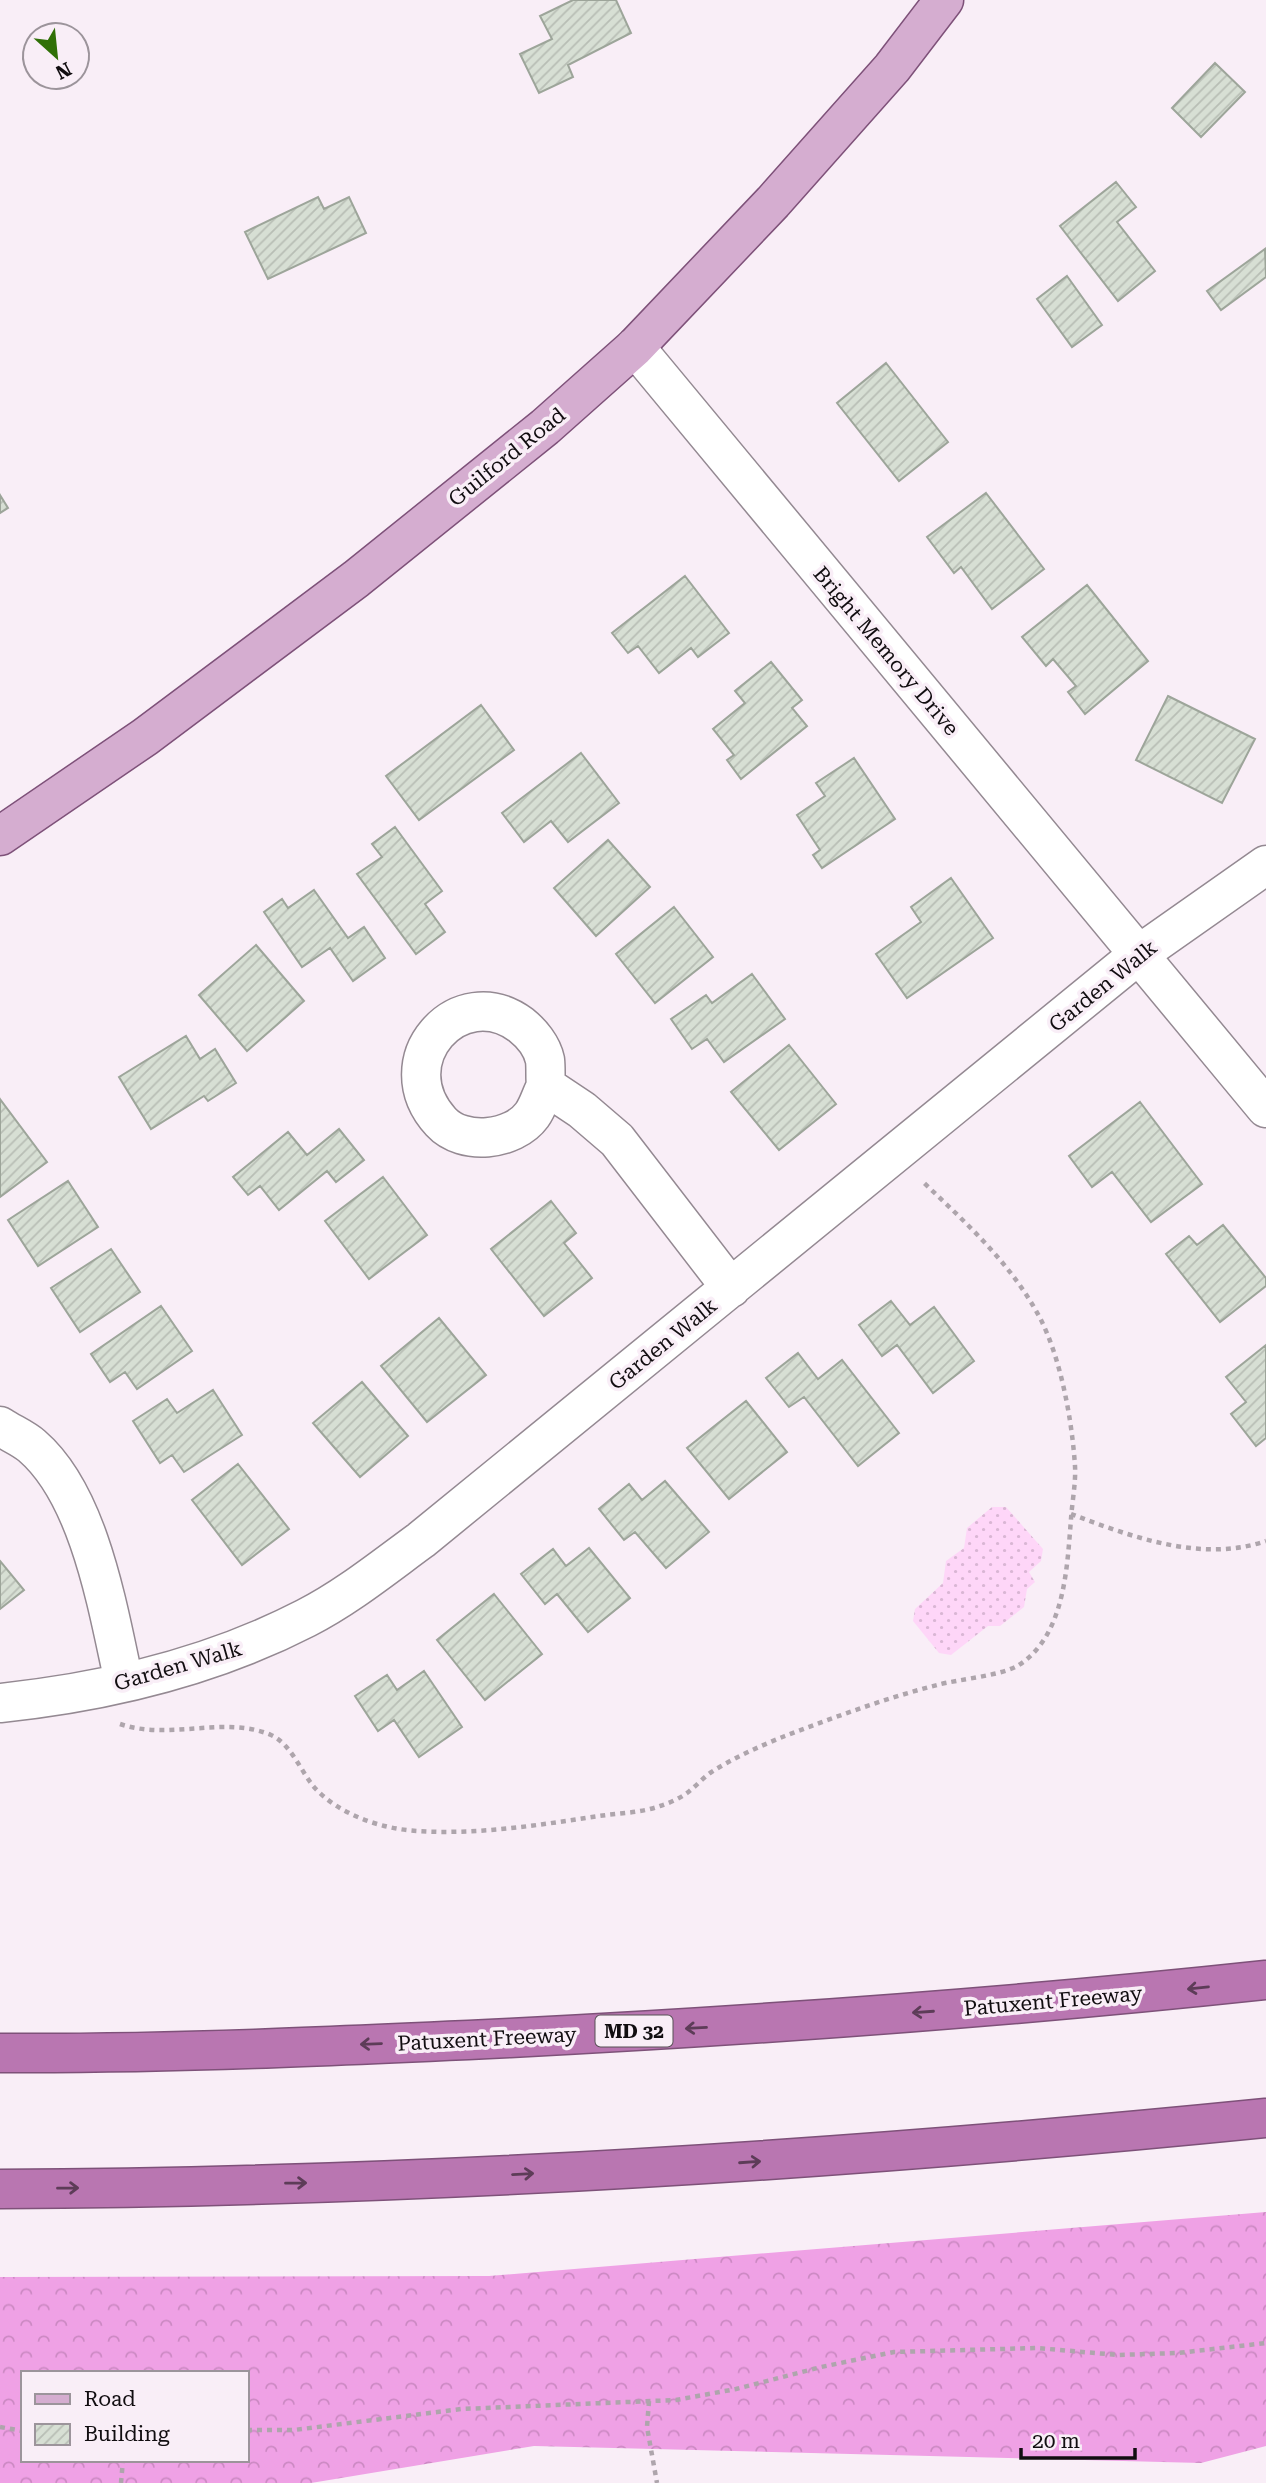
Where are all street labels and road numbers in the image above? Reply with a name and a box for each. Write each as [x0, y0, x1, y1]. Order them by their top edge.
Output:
street label: Guilford Road [444, 402, 571, 511]
street label: Bright Memory Drive [808, 562, 964, 740]
street label: Garden Walk [1044, 935, 1162, 1037]
street label: Garden Walk [604, 1293, 722, 1395]
street label: Garden Walk [111, 1636, 245, 1696]
street label: Patuxent Freeway [963, 1981, 1144, 2021]
road number: MD 32 [596, 2016, 672, 2047]
street label: Patuxent Freeway [397, 2022, 578, 2056]

